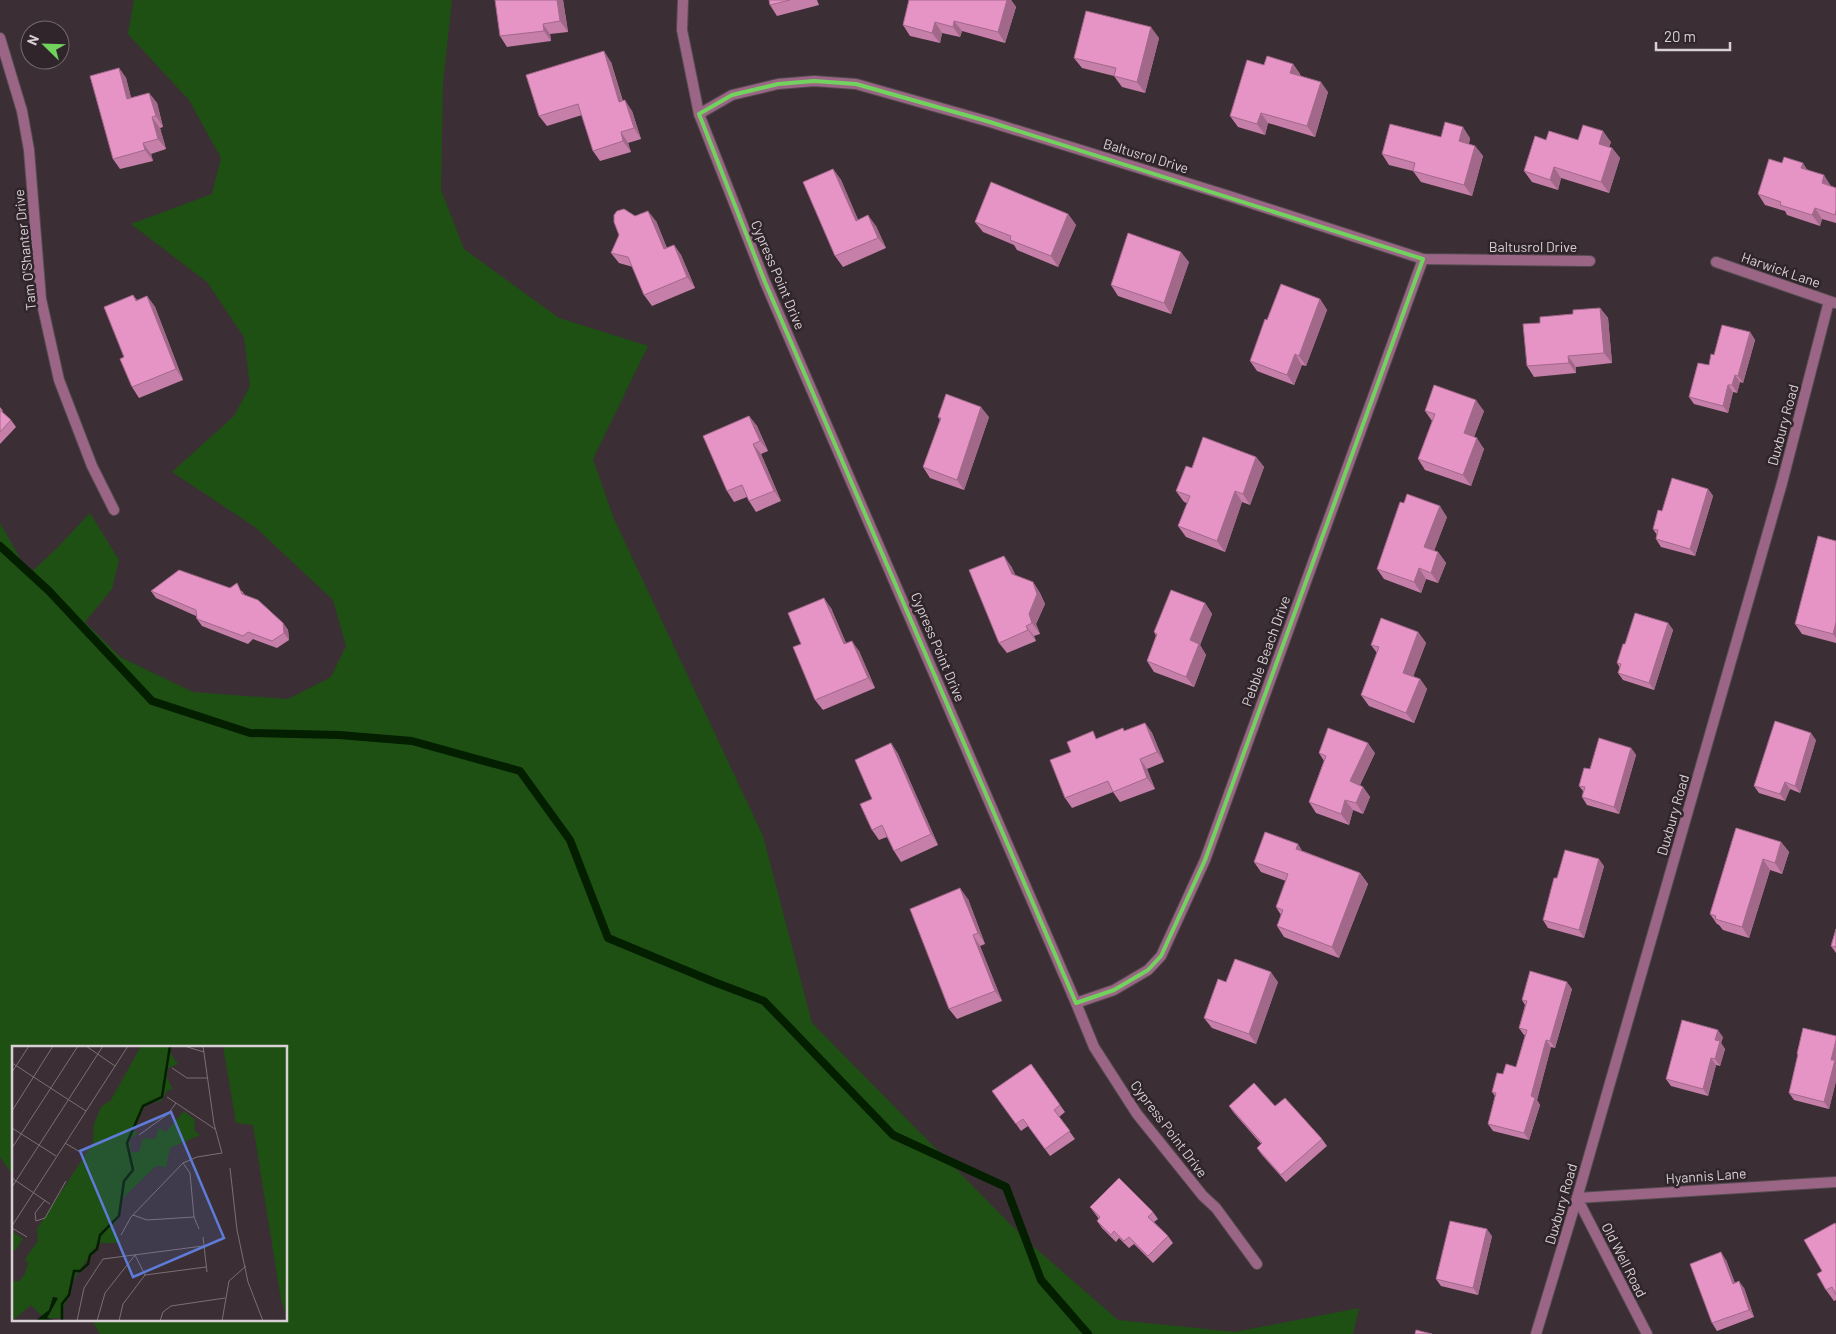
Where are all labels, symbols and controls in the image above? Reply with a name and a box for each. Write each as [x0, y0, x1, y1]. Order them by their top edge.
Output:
north arrow [20, 20, 70, 70]
scale bar [1656, 20, 1730, 52]
text: 20 m [1664, 27, 1696, 45]
text: N [23, 32, 42, 47]
street label: Baltusrol Drive [1101, 134, 1191, 177]
street label: Tam O'Shanter Drive [10, 189, 39, 311]
street label: Cypress Point Drive [748, 218, 809, 332]
street label: Baltusrol Drive [1489, 238, 1577, 255]
street label: Harwick Lane [1739, 248, 1823, 291]
street label: Duxbury Road [1764, 382, 1802, 467]
street label: Cypress Point Drive [908, 590, 969, 704]
street label: Pebble Beach Drive [1238, 593, 1293, 708]
street label: Duxbury Road [1653, 772, 1692, 857]
inset map [12, 1046, 288, 1322]
street label: Cypress Point Drive [1127, 1077, 1211, 1181]
street label: Duxbury Road [1541, 1161, 1580, 1246]
street label: Hyannis Lane [1665, 1164, 1747, 1187]
street label: Old Well Road [1598, 1220, 1651, 1300]

